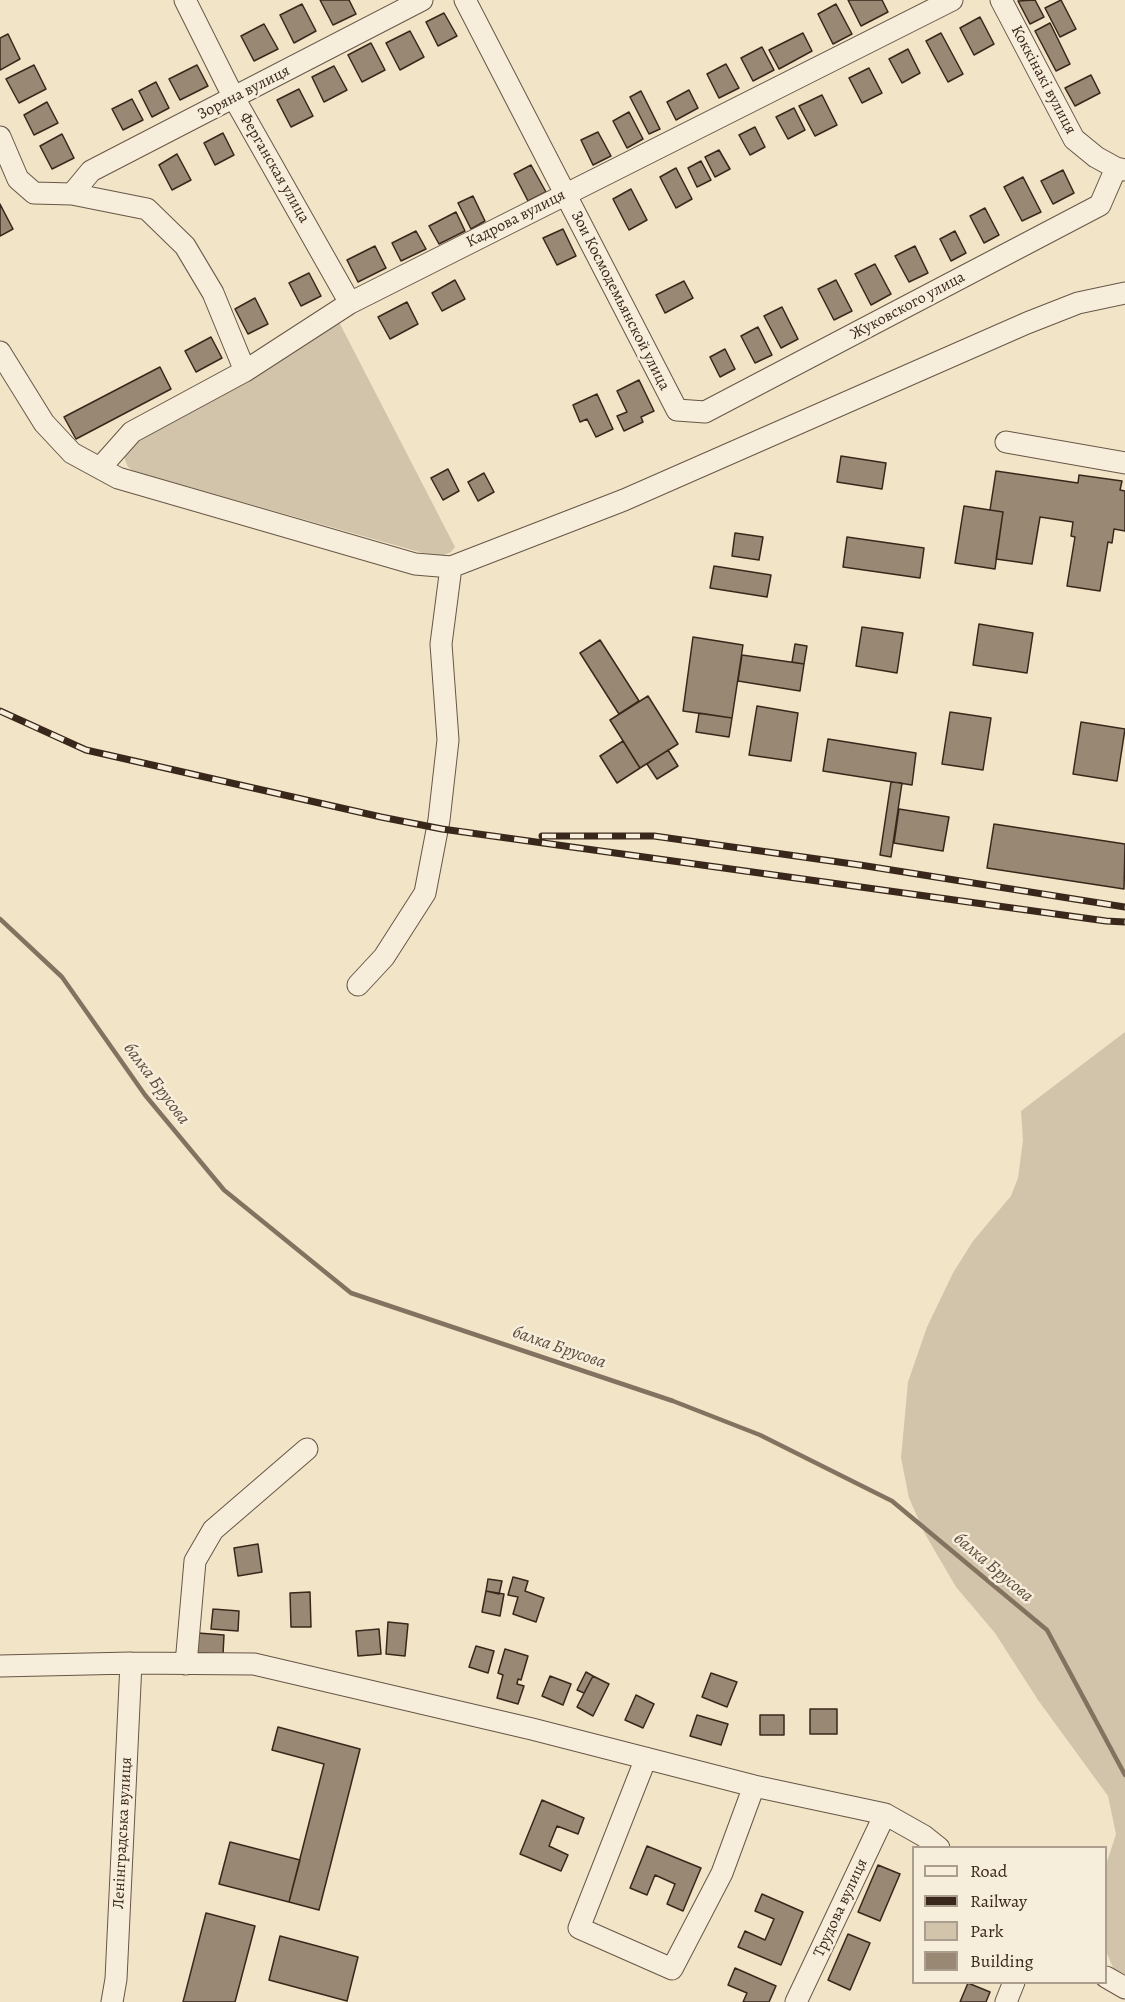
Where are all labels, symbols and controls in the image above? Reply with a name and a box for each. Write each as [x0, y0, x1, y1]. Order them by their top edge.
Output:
street label: Коккінакі вулиця [1006, 22, 1080, 138]
street label: Зоряна вулиця [195, 62, 293, 124]
street label: Ферганская улица [235, 109, 313, 227]
street label: Кадрова вулиця [463, 186, 569, 252]
street label: Зои Космодемьянской улица [566, 208, 674, 394]
street label: Жуковского улица [847, 268, 969, 344]
water label: балка Брусова [118, 1039, 194, 1129]
water label: балка Брусова [509, 1322, 609, 1374]
water label: балка Брусова [949, 1528, 1037, 1608]
street label: Ленінградська вулиця [109, 1757, 137, 1909]
legend [912, 1846, 1107, 1984]
street label: Трудова вулиця [810, 1856, 872, 1960]
text: Road [970, 1859, 1007, 1883]
text: Railway [970, 1889, 1027, 1913]
text: Park [970, 1919, 1004, 1943]
text: Building [970, 1949, 1034, 1973]

